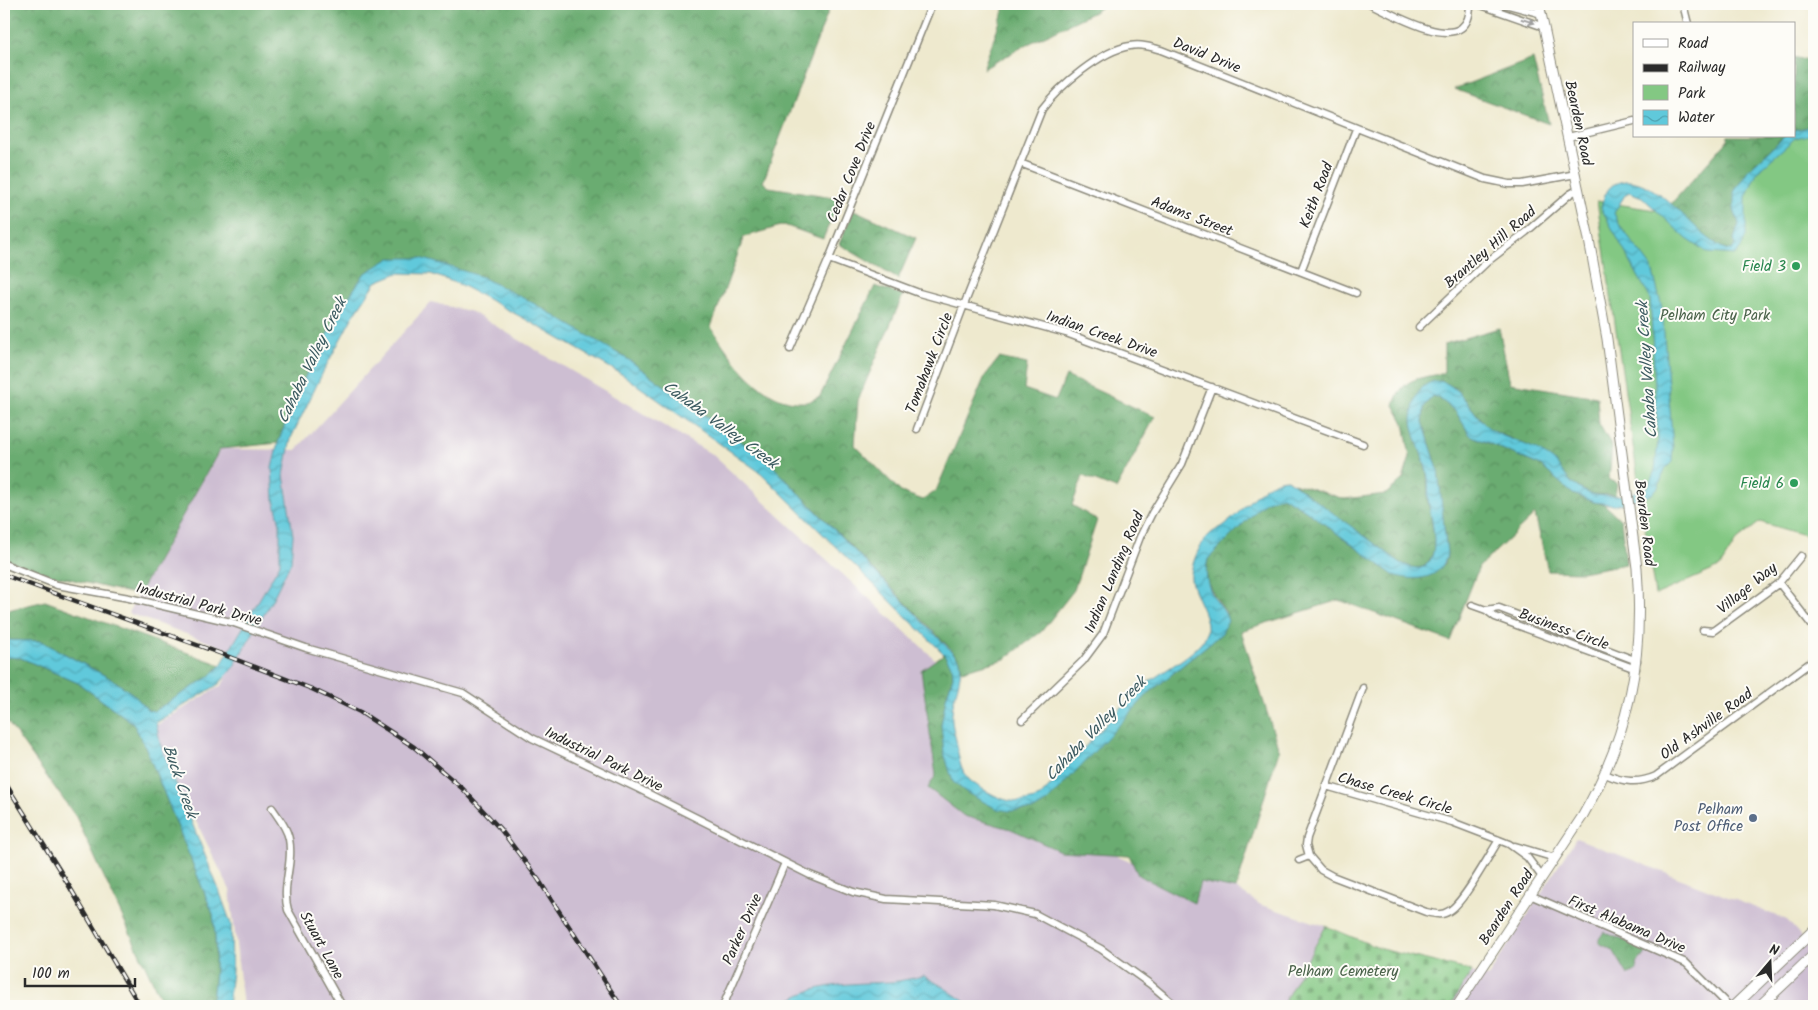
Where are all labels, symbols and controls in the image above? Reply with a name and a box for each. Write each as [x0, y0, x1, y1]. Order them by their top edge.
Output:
one-way arrow [1520, 18, 1535, 26]
legend [1633, 22, 1796, 138]
street label: David Drive [1169, 31, 1244, 81]
text: Road [1678, 32, 1709, 56]
text: Railway [1678, 56, 1726, 80]
street label: Bearden Road [1557, 78, 1599, 169]
text: Park [1678, 82, 1706, 106]
text: Water [1678, 106, 1715, 130]
street label: Cedar Cove Drive [821, 118, 883, 227]
street label: Keith Road [1293, 158, 1341, 232]
street label: Adams Street [1147, 190, 1236, 244]
street label: Brantley Hill Road [1439, 200, 1543, 295]
place label: Field 3 [1742, 255, 1786, 279]
marker: Field 3 [1790, 260, 1802, 272]
water label: Cahaba Valley Creek [271, 291, 355, 428]
water label: Cahaba Valley Creek [1630, 298, 1665, 439]
park label: Pelham City Park [1660, 304, 1771, 328]
street label: Indian Creek Drive [1043, 305, 1161, 365]
street label: Tomahawk Circle [900, 309, 960, 417]
water label: Cahaba Valley Creek [657, 375, 785, 477]
place label: Field 6 [1740, 472, 1784, 496]
marker: Field 6 [1788, 477, 1800, 489]
street label: Bearden Road [1627, 479, 1661, 568]
street label: Indian Landing Road [1078, 507, 1152, 637]
street label: Village Way [1712, 556, 1784, 621]
street label: Industrial Park Drive [133, 577, 265, 633]
street label: Business Circle [1515, 602, 1613, 658]
water label: Cahaba Valley Creek [1039, 669, 1154, 787]
street label: Old Ashville Road [1655, 682, 1759, 767]
street label: Industrial Park Drive [540, 721, 667, 799]
water label: Buck Creek [155, 742, 205, 824]
street label: Chase Creek Circle [1335, 766, 1455, 822]
place label: Pelham Post Office [1674, 798, 1743, 839]
marker: Pelham Post Office [1747, 812, 1759, 824]
street label: Bearden Road [1473, 864, 1541, 950]
street label: Parker Drive [716, 889, 769, 969]
street label: First Alabama Drive [1564, 889, 1689, 961]
street label: Stuart Lane [293, 907, 350, 984]
north arrow [1746, 938, 1796, 988]
text: N [1766, 939, 1782, 963]
scale bar [25, 955, 135, 987]
park label: Pelham Cemetery [1288, 960, 1399, 984]
text: 100 m [32, 962, 70, 986]

